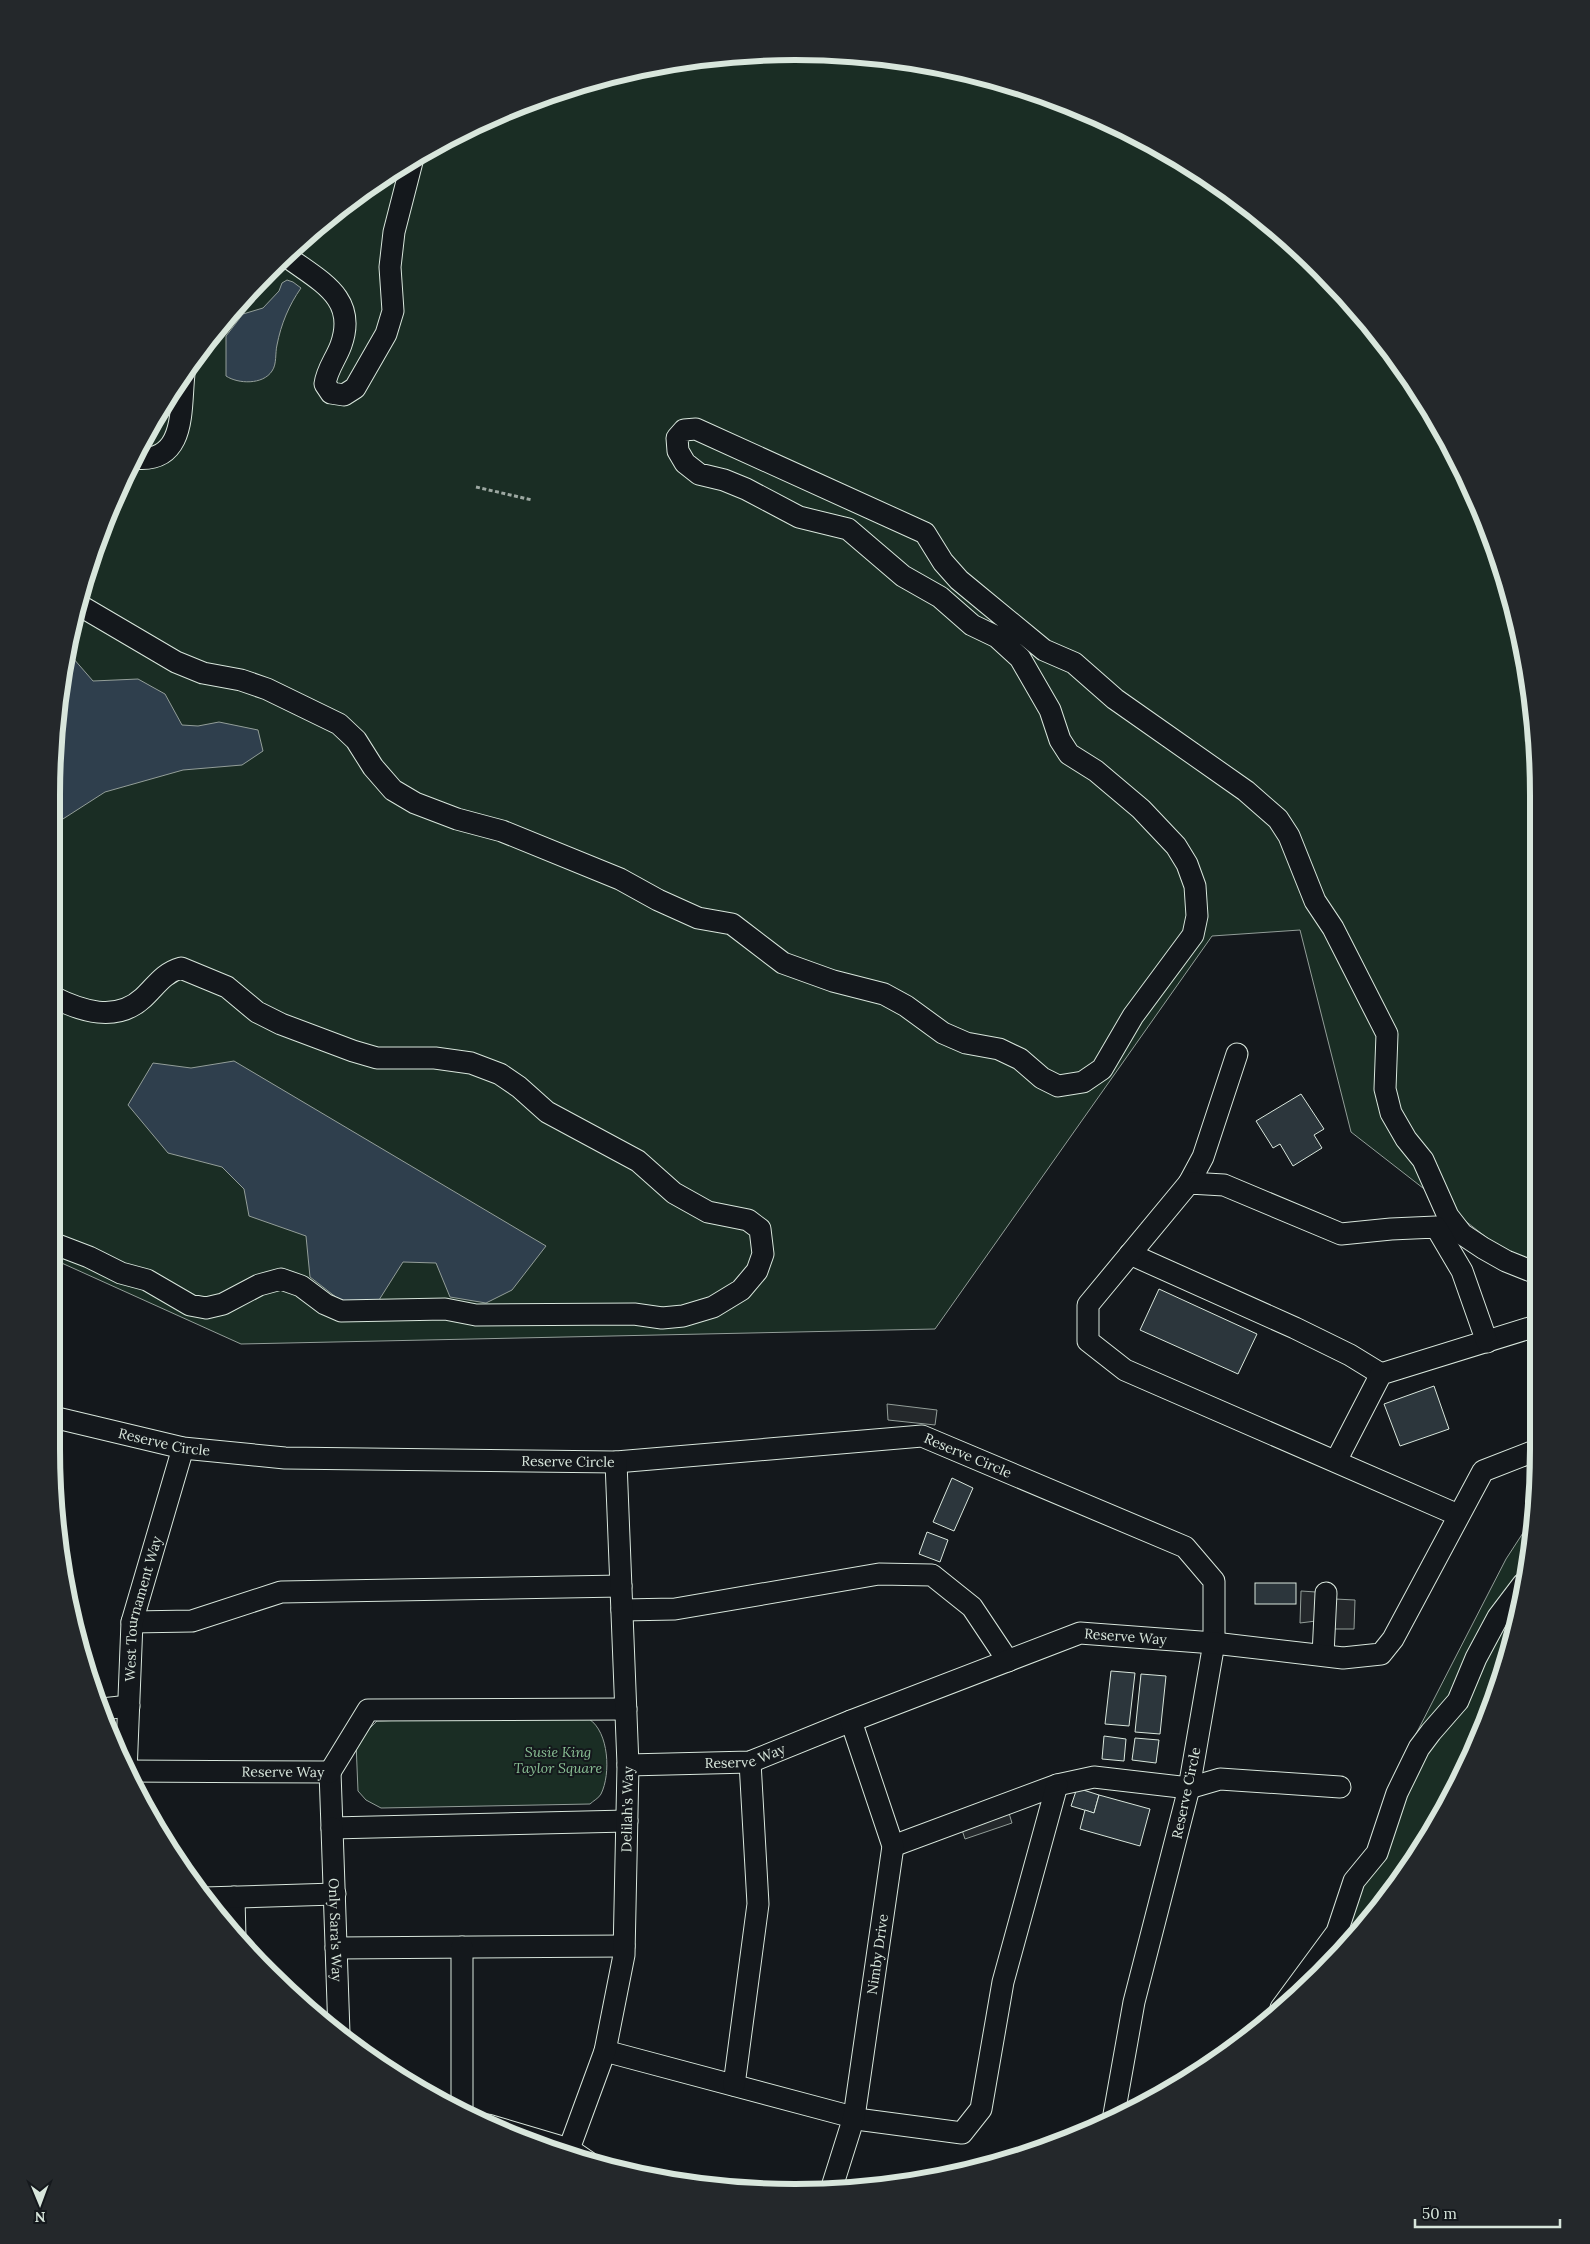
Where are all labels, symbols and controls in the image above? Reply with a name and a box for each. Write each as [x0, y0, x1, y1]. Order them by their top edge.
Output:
street label: Reserve Circle [116, 1424, 211, 1460]
street label: Reserve Circle [921, 1429, 1015, 1482]
street label: Reserve Circle [521, 1452, 615, 1471]
street label: West Tournament Way [121, 1533, 166, 1682]
street label: Reserve Way [1084, 1624, 1168, 1648]
street label: Reserve Way [704, 1739, 789, 1772]
park label: Susie King Taylor Square [514, 1743, 602, 1777]
street label: Reserve Circle [1167, 1745, 1205, 1841]
street label: Reserve Way [242, 1763, 325, 1781]
street label: Delilah's Way [617, 1766, 637, 1852]
street label: Only Sara's Way [325, 1878, 346, 1983]
street label: Nimby Drive [863, 1912, 892, 1996]
north arrow [15, 2179, 65, 2229]
scale bar [1415, 2196, 1560, 2228]
text: 50 m [1422, 2204, 1457, 2223]
text: N [34, 2208, 46, 2226]

